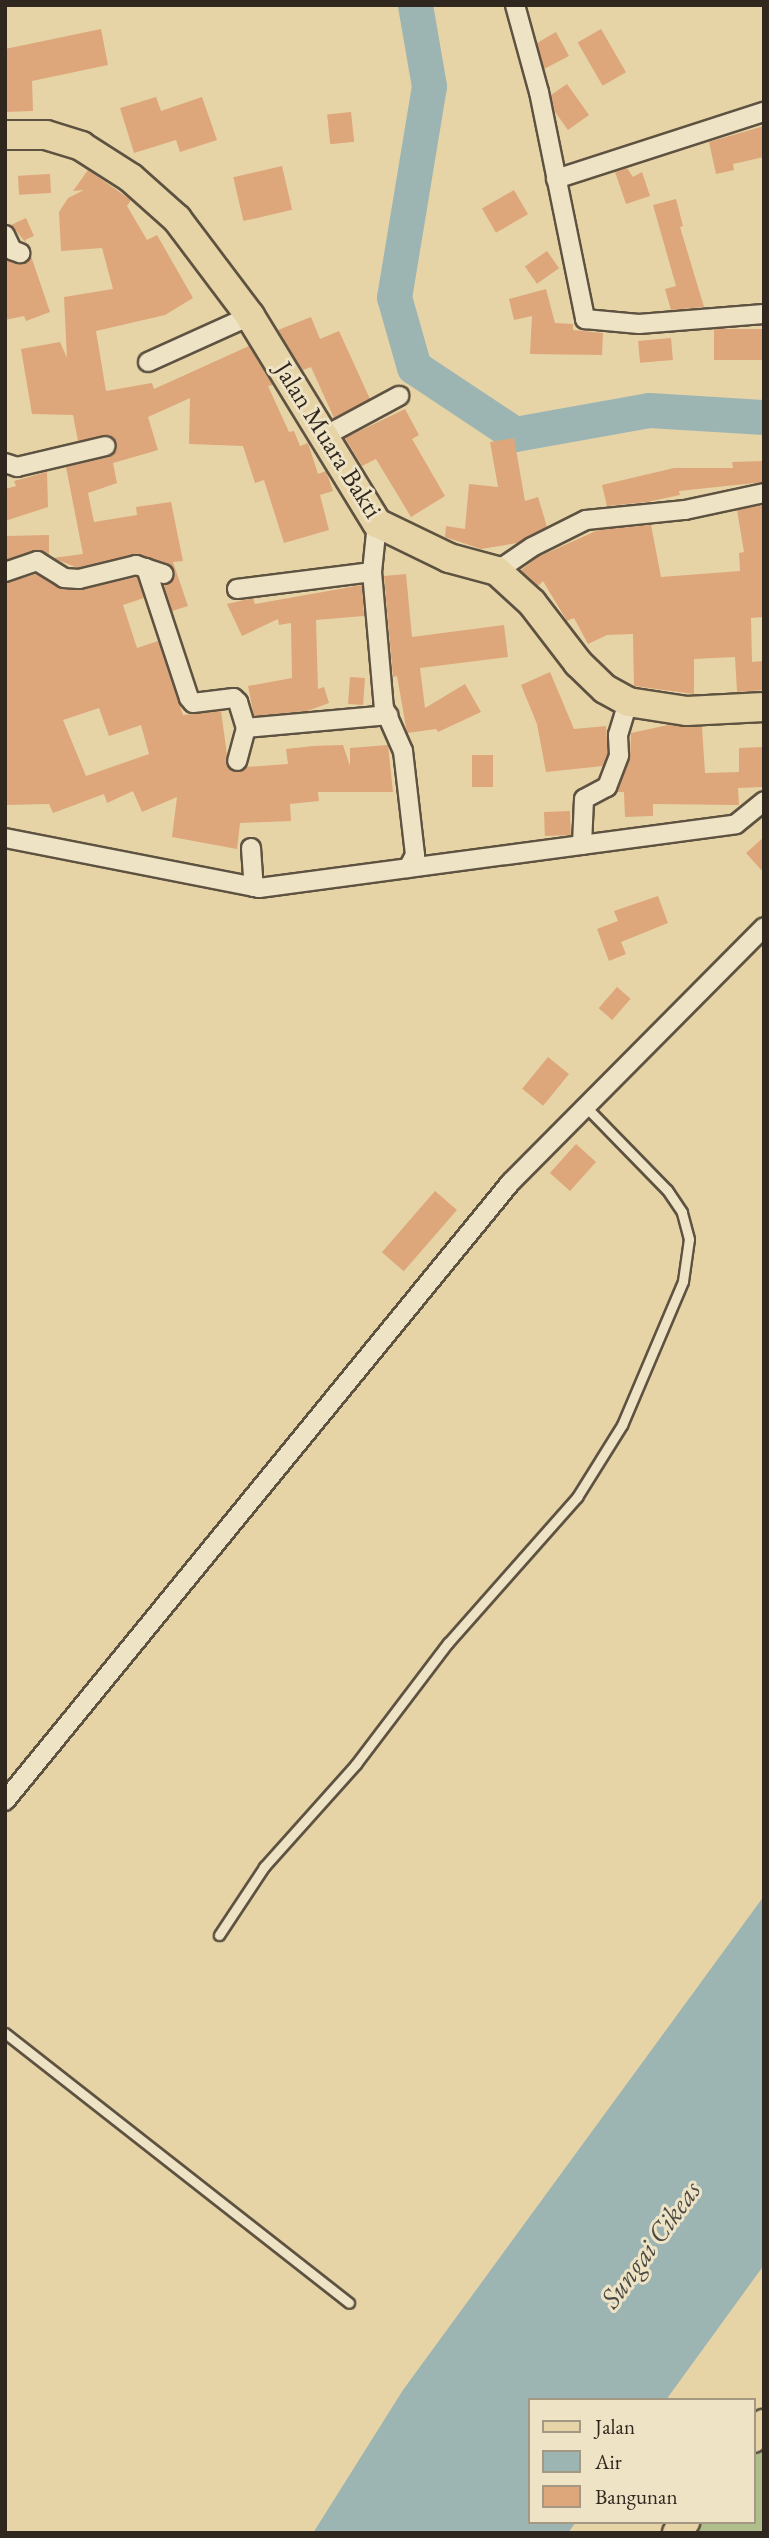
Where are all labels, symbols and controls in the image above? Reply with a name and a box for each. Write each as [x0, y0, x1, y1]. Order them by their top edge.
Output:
street label: Jalan Muara Bakti [267, 356, 389, 524]
water label: Sungai Cikeas [593, 2174, 707, 2314]
legend [528, 2398, 755, 2524]
text: Jalan [595, 2413, 635, 2440]
text: Air [595, 2448, 622, 2475]
text: Bangunan [595, 2483, 678, 2510]

